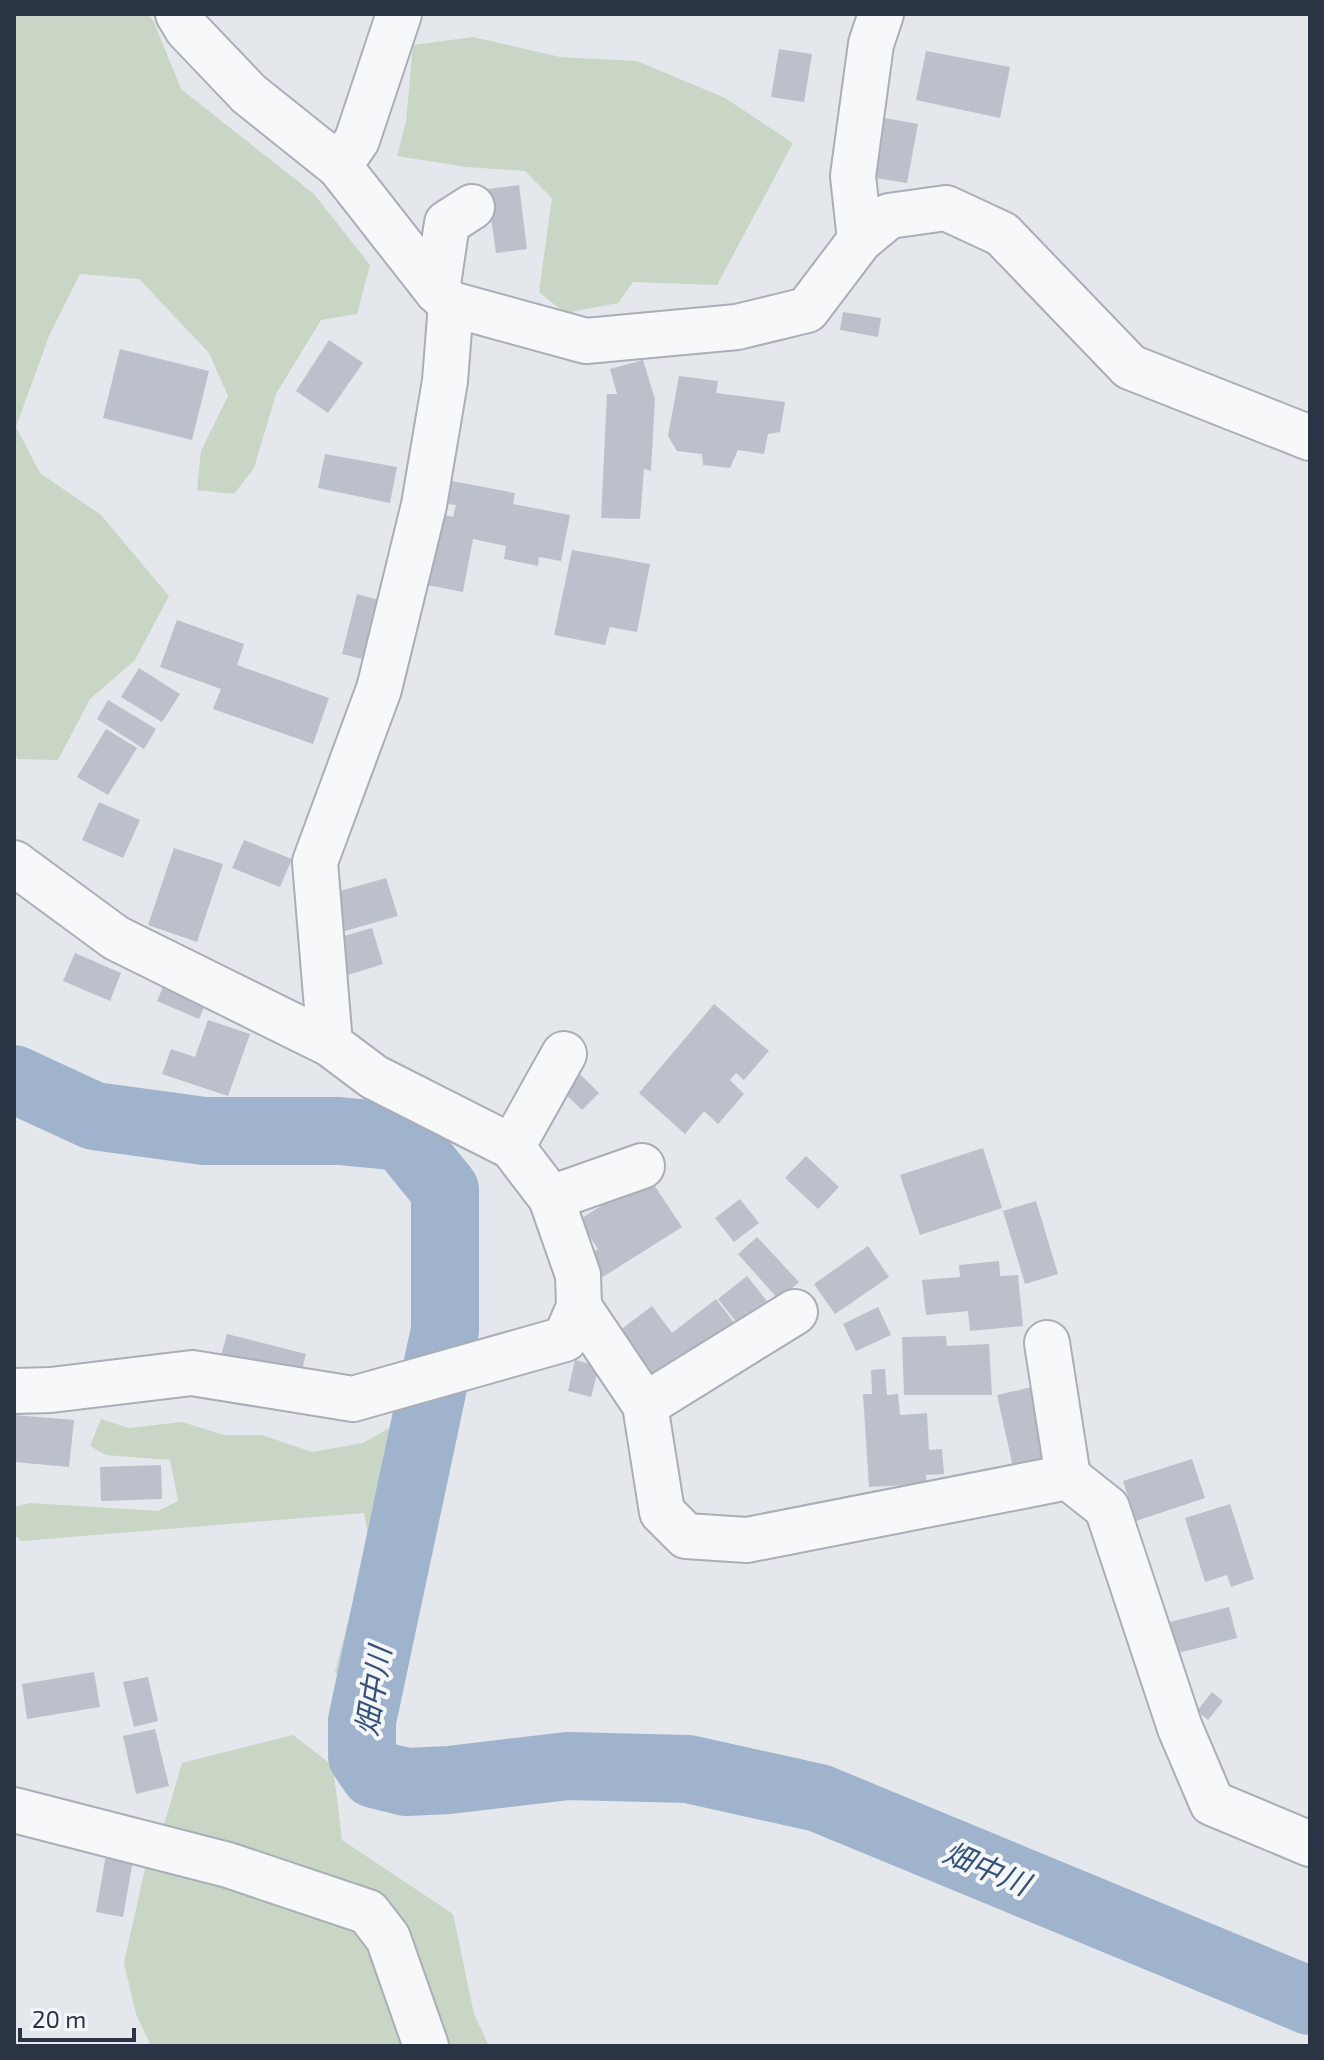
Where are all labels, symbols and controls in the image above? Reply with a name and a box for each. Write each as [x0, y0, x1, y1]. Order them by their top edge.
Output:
water label: 畑中川 [347, 1641, 397, 1738]
water label: 畑中川 [939, 1833, 1038, 1902]
scale bar [20, 1992, 134, 2042]
text: 20 m [32, 2004, 86, 2033]

